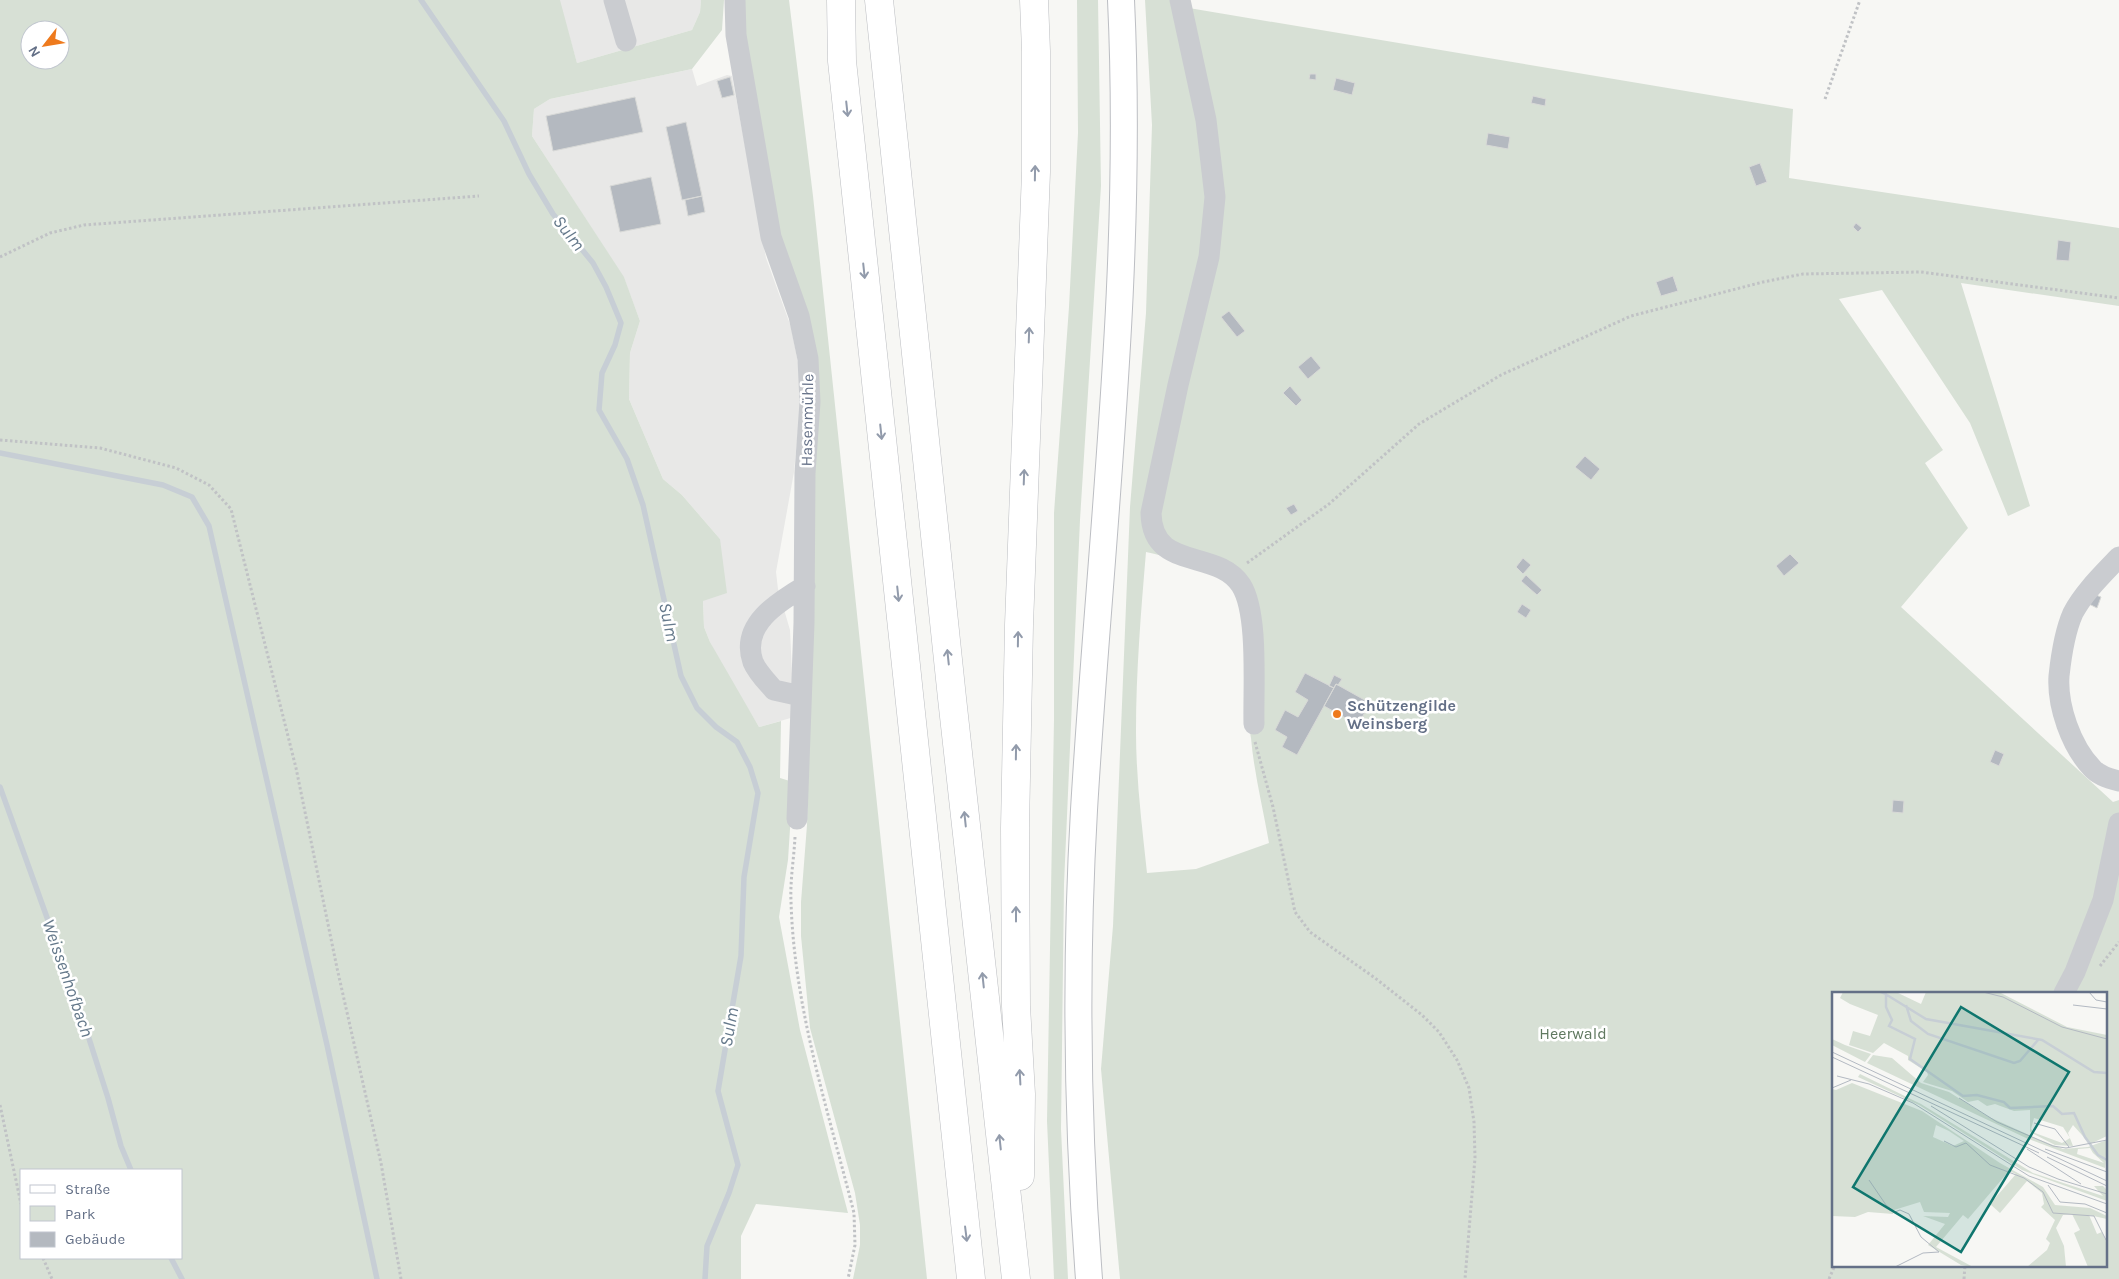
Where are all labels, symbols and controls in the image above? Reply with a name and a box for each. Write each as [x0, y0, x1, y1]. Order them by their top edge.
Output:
north arrow [20, 20, 70, 70]
text: N [24, 43, 44, 60]
one-way arrow [842, 101, 852, 117]
one-way arrow [1031, 165, 1040, 181]
water label: Sulm [548, 211, 590, 255]
one-way arrow [859, 262, 869, 278]
one-way arrow [1024, 328, 1034, 344]
street label: Hasenmühle [797, 373, 817, 467]
one-way arrow [876, 424, 886, 440]
one-way arrow [1019, 469, 1028, 485]
one-way arrow [893, 586, 903, 602]
water label: Sulm [654, 601, 684, 643]
one-way arrow [1013, 632, 1023, 648]
one-way arrow [943, 649, 953, 665]
place label: Schützengilde Weinsberg [1347, 696, 1456, 733]
marker: Schützengilde Weinsberg [1331, 708, 1343, 720]
one-way arrow [1012, 744, 1021, 760]
one-way arrow [960, 811, 970, 827]
one-way arrow [1011, 906, 1021, 922]
water label: Weissenhofbach [38, 916, 98, 1040]
one-way arrow [978, 972, 988, 988]
inset map [1832, 992, 2106, 1266]
water label: Sulm [715, 1006, 743, 1048]
park label: Heerwald [1539, 1024, 1607, 1043]
one-way arrow [1015, 1069, 1024, 1085]
one-way arrow [995, 1134, 1005, 1150]
legend [20, 1169, 182, 1259]
text: Straße [65, 1180, 110, 1198]
text: Park [65, 1205, 95, 1223]
one-way arrow [961, 1226, 971, 1242]
text: Gebäude [65, 1230, 125, 1248]

